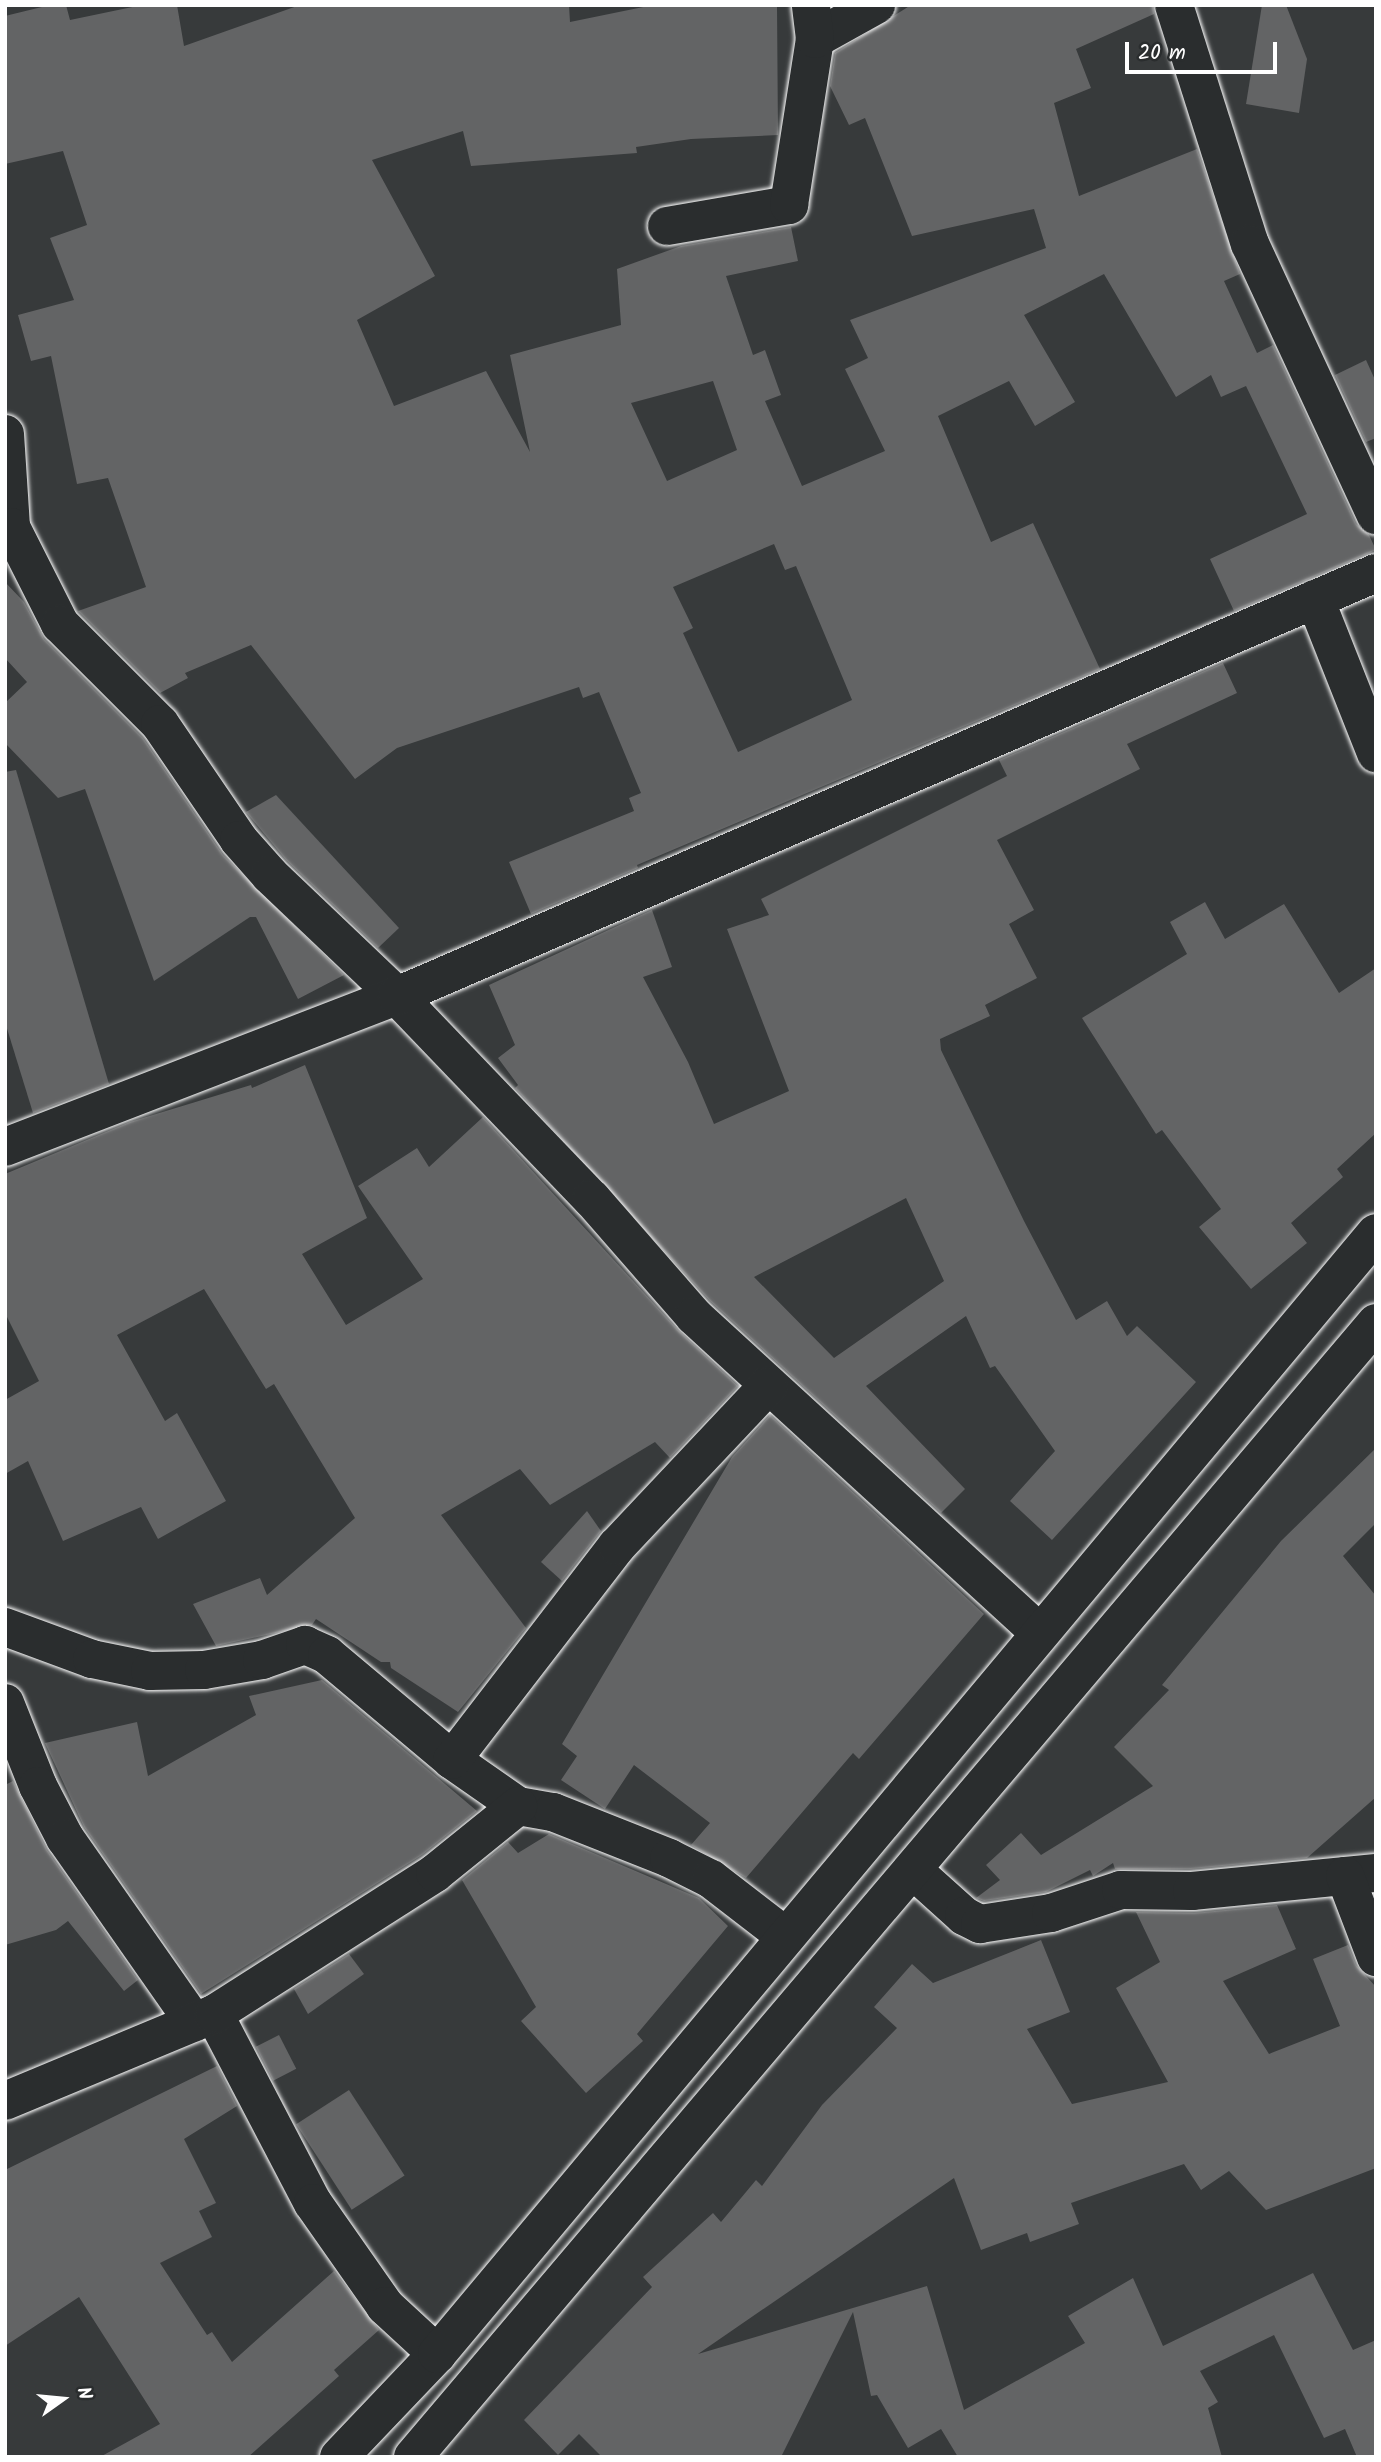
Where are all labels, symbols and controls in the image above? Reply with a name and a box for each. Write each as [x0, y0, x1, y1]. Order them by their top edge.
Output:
scale bar [1129, 28, 1281, 72]
text: 20 m [1138, 37, 1186, 70]
north arrow [28, 2364, 98, 2434]
text: N [67, 2384, 99, 2403]

